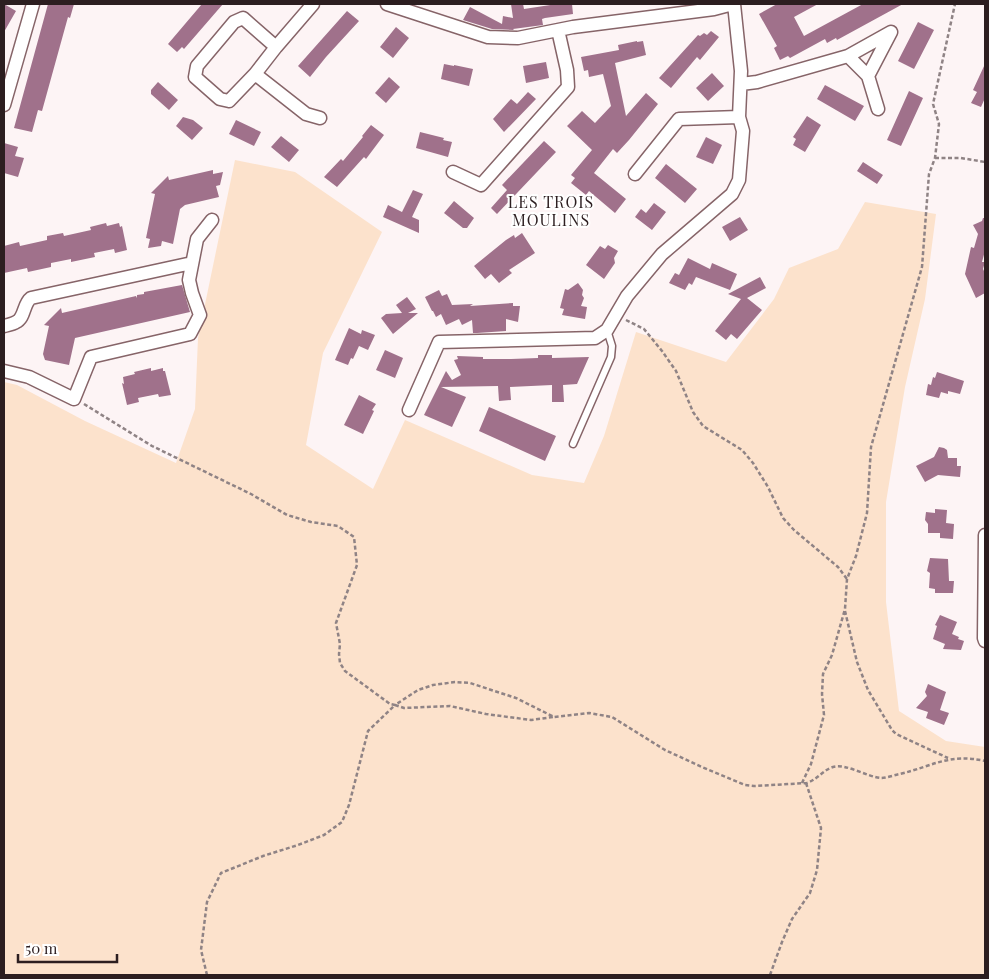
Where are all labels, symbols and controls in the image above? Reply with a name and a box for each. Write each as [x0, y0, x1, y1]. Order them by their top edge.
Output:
district label: LES TROIS MOULINS [508, 191, 594, 230]
scale bar [18, 932, 116, 964]
text: 50 m [25, 938, 58, 958]

